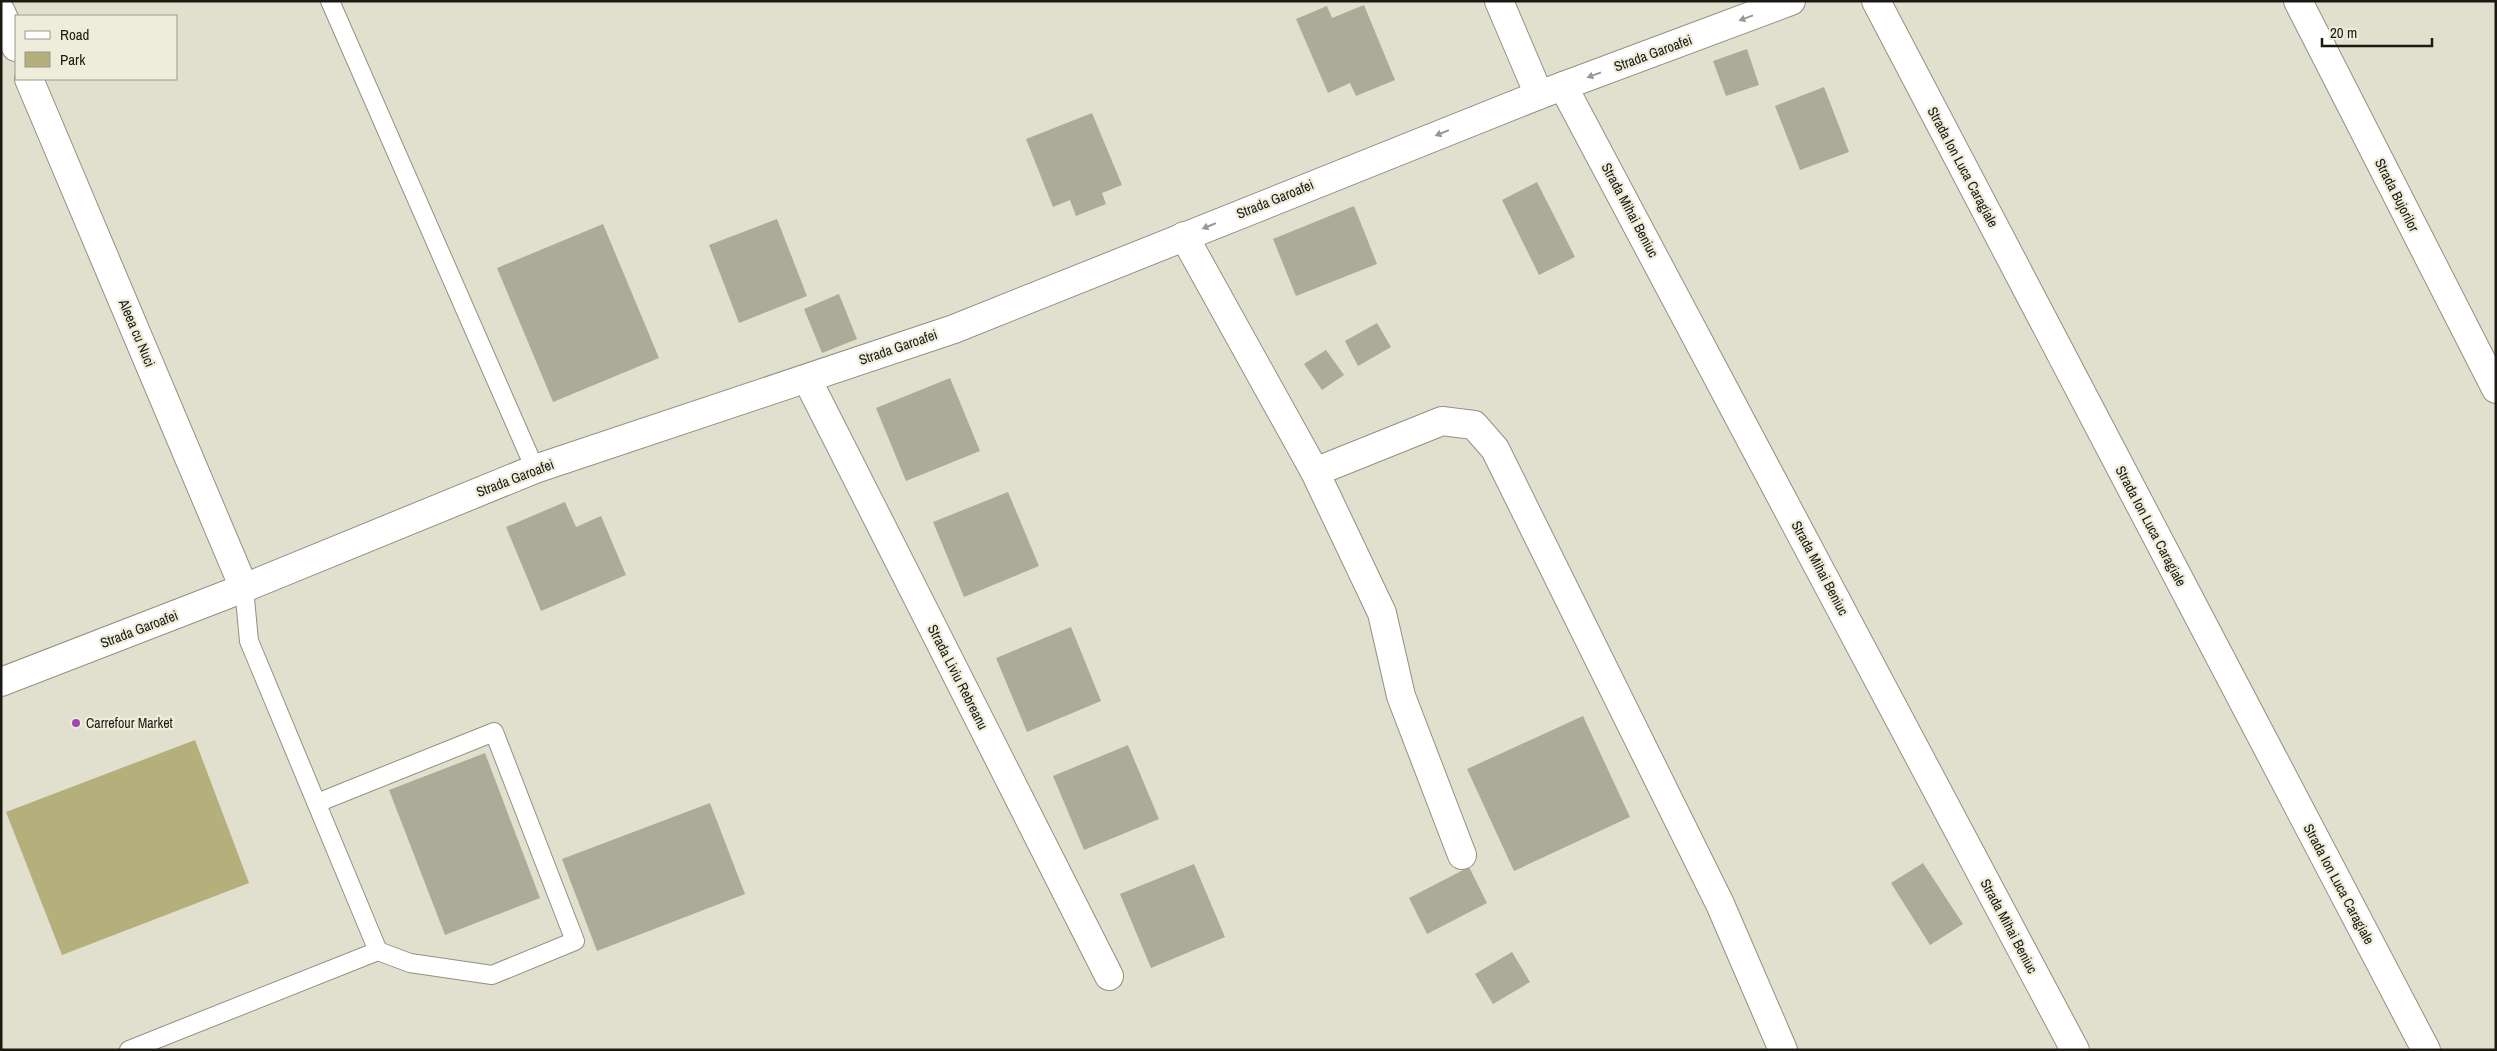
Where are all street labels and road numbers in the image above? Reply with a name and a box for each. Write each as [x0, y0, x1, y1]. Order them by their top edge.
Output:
street label: Strada Garoafei [1612, 31, 1694, 75]
street label: Strada Ion Luca Caragiale [1924, 104, 2002, 230]
street label: Strada Bujorilor [2371, 155, 2423, 235]
street label: Strada Mihai Beniuc [1597, 160, 1663, 261]
street label: Strada Garoafei [1234, 175, 1316, 223]
street label: Aleea cu Nuci [114, 296, 159, 369]
street label: Strada Garoafei [856, 325, 940, 369]
street label: Strada Garoafei [474, 455, 556, 501]
street label: Strada Ion Luca Caragiale [2112, 463, 2190, 589]
street label: Strada Mihai Beniuc [1787, 518, 1853, 619]
street label: Strada Garoafei [98, 606, 180, 652]
street label: Strada Liviu Rebreanu [924, 621, 992, 733]
street label: Strada Ion Luca Caragiale [2300, 821, 2378, 947]
street label: Strada Mihai Beniuc [1976, 876, 2042, 977]

